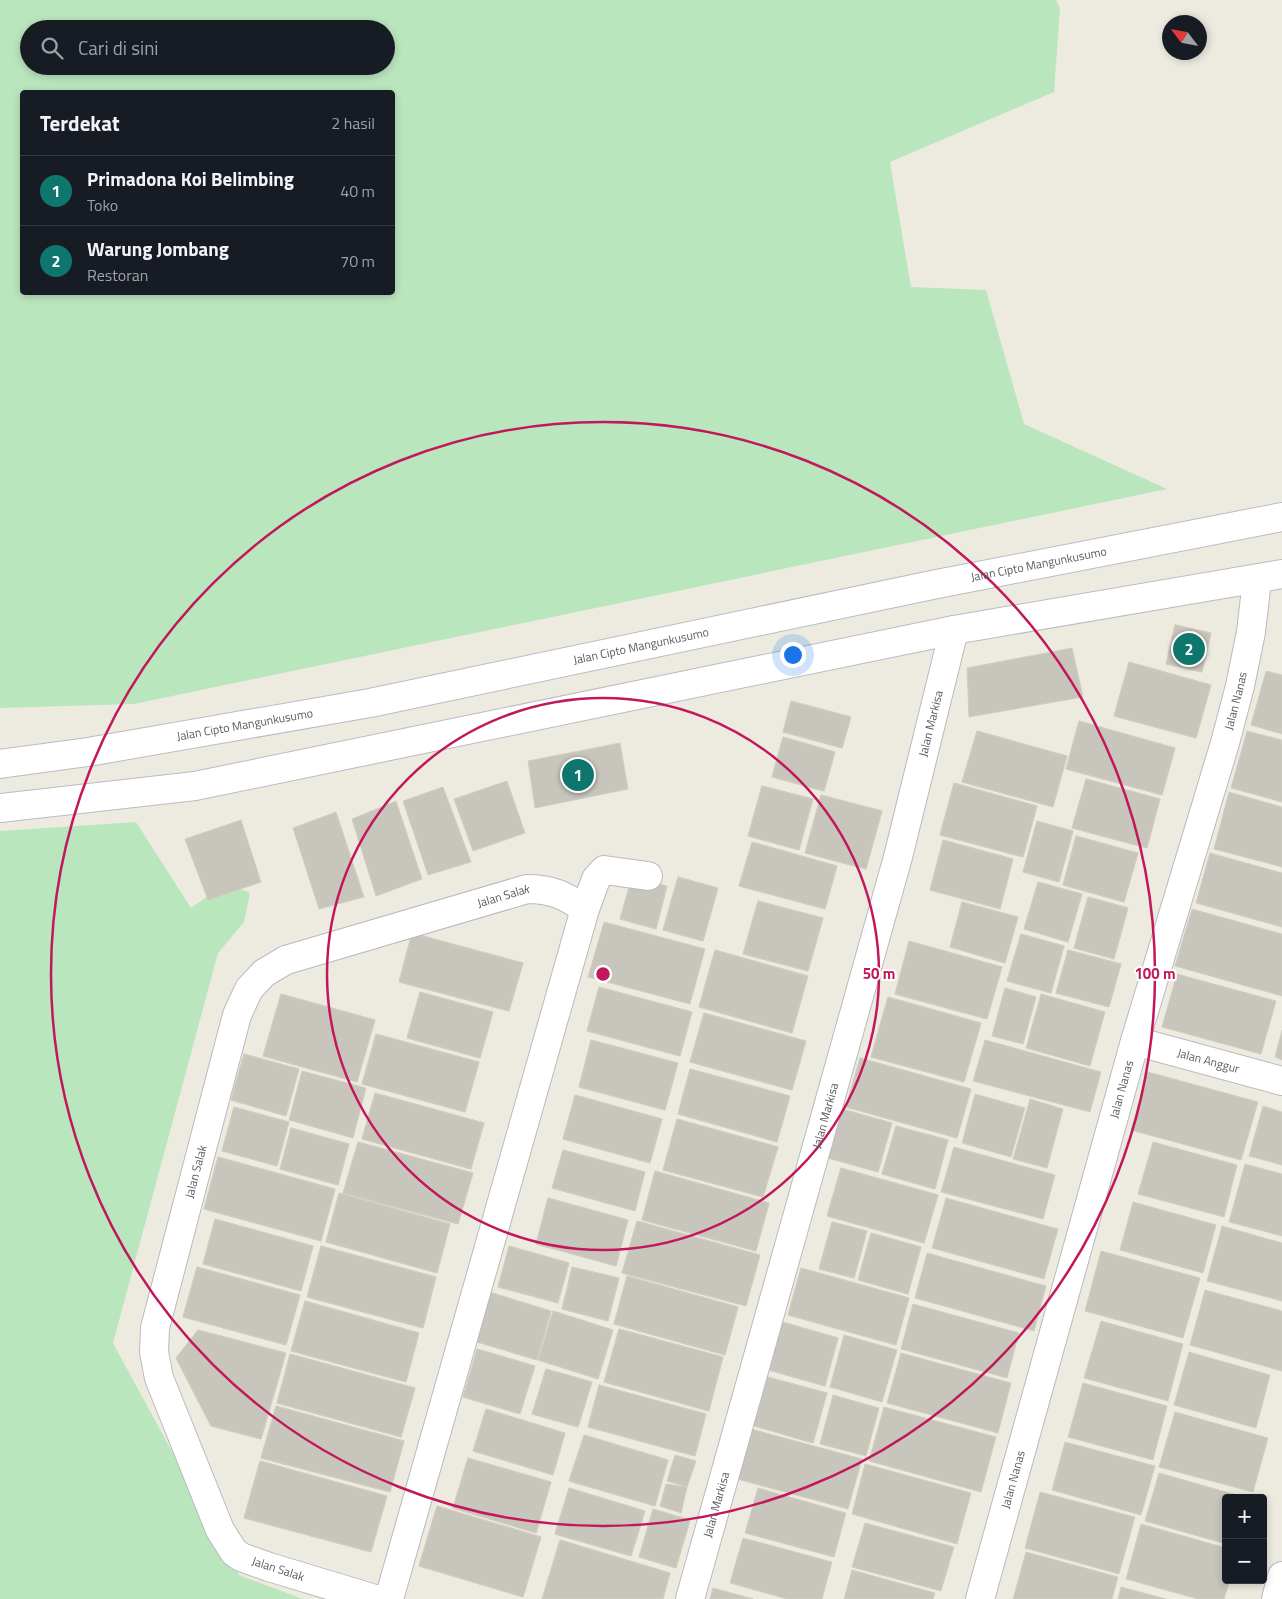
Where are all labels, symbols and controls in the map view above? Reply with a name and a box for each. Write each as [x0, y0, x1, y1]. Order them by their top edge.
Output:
north arrow [1162, 15, 1207, 60]
search box [20, 20, 395, 75]
text: Cari di sini [78, 33, 159, 62]
icon: search [38, 34, 66, 62]
text: Terdekat [40, 107, 120, 139]
text: 2 hasil [331, 111, 375, 135]
text: Primadona Koi Belimbing [87, 164, 294, 193]
text: 1 [52, 179, 60, 203]
text: 40 m [340, 179, 375, 203]
text: Toko [87, 193, 118, 217]
text: Warung Jombang [87, 234, 229, 263]
text: 2 [52, 249, 60, 273]
text: 70 m [340, 249, 375, 273]
text: Restoran [87, 263, 148, 287]
street label: Jalan Cipto Mangunkusumo [969, 541, 1108, 586]
street label: Jalan Cipto Mangunkusumo [571, 622, 710, 669]
pin: 2 [1173, 630, 1205, 668]
your location [780, 642, 806, 668]
street label: Jalan Nanas [1219, 669, 1252, 732]
street label: Jalan Markisa [913, 688, 948, 759]
street label: Jalan Cipto Mangunkusumo [175, 703, 314, 745]
pin: 1 [562, 756, 594, 794]
street label: Jalan Salak [475, 879, 530, 912]
text: 50 m [863, 962, 895, 985]
text: 100 m [1134, 962, 1176, 985]
centre of rings [594, 965, 612, 983]
street label: Jalan Anggur [1175, 1043, 1242, 1078]
street label: Jalan Nanas [1104, 1058, 1138, 1120]
street label: Jalan Markisa [807, 1080, 843, 1151]
street label: Jalan Salak [179, 1143, 212, 1200]
street label: Jalan Nanas [996, 1448, 1030, 1511]
street label: Jalan Markisa [698, 1469, 734, 1540]
map controls [1222, 1494, 1267, 1584]
button: + [1222, 1494, 1267, 1539]
button: − [1222, 1539, 1267, 1584]
street label: Jalan Salak [249, 1551, 307, 1586]

